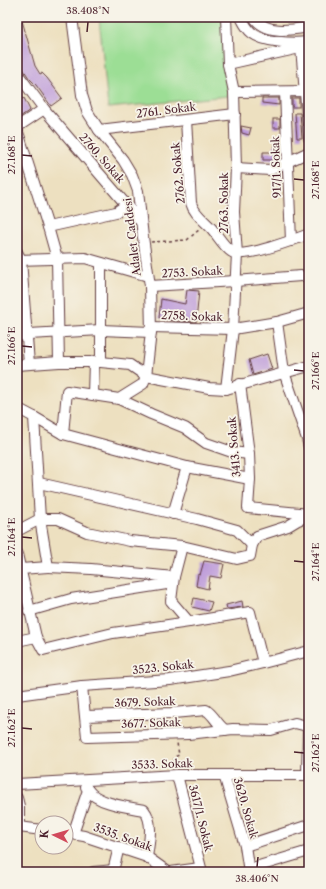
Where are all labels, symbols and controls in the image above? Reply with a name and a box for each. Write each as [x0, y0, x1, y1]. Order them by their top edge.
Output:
text: 38.408°N [66, 4, 110, 17]
street label: 2761. Sokak [135, 99, 197, 121]
street label: 2760. Sokak [76, 130, 128, 187]
text: 27.168°E [5, 135, 18, 174]
street label: 917/1. Sokak [268, 135, 284, 198]
street label: 2762. Sokak [168, 141, 188, 204]
text: 27.168°E [309, 160, 322, 199]
street label: 2763. Sokak [217, 172, 231, 234]
street label: Adalet Caddesi [120, 196, 144, 278]
street label: 2753. Sokak [161, 263, 224, 281]
street label: 2758. Sokak [161, 308, 224, 324]
text: 27.166°E [5, 327, 18, 365]
text: 27.166°E [309, 352, 322, 390]
street label: 3413. Sokak [224, 416, 244, 478]
text: 27.164°E [5, 518, 18, 556]
text: 27.164°E [309, 543, 322, 581]
street label: 3523. Sokak [132, 657, 195, 677]
street label: 3679. Sokak [114, 694, 176, 710]
text: 27.162°E [5, 709, 18, 747]
street label: 3677. Sokak [121, 715, 182, 731]
text: 27.162°E [309, 734, 322, 772]
street label: 3533. Sokak [131, 756, 194, 772]
street label: 3620. Sokak [231, 776, 262, 841]
street label: 3617/1. Sokak [186, 783, 216, 853]
north arrow [34, 815, 74, 855]
street label: 3535. Sokak [92, 820, 155, 854]
text: K [37, 828, 51, 839]
text: 38.406°N [235, 872, 279, 885]

